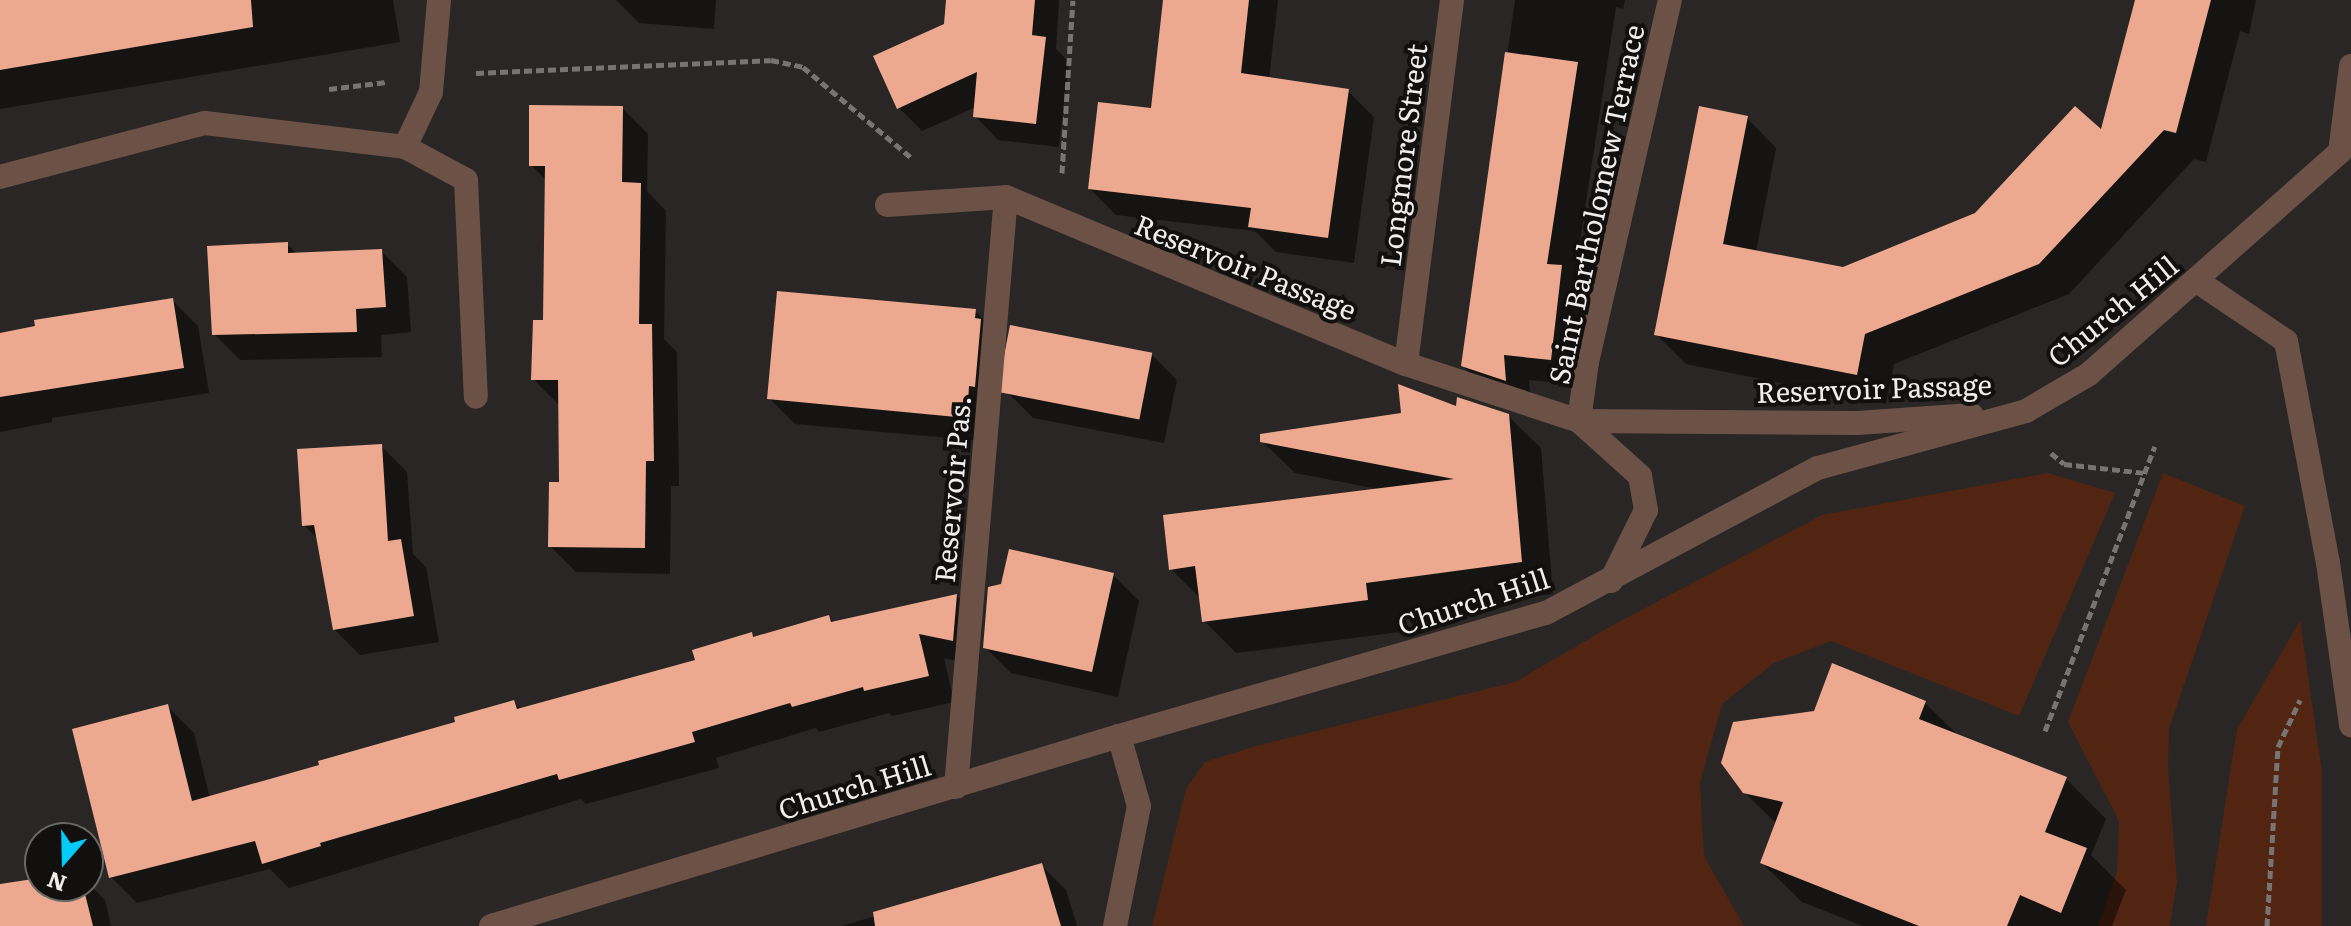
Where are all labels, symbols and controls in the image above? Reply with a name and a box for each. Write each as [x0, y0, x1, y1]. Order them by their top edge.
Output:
street label: Saint Bartholomew Terrace [1540, 21, 1650, 387]
street label: Longmore Street [1372, 42, 1432, 268]
street label: Reservoir Passage [1130, 206, 1362, 326]
street label: Church Hill [2040, 247, 2184, 373]
street label: Reservoir Passage [1756, 366, 1992, 408]
street label: Reservoir Pas. [926, 394, 976, 584]
street label: Church Hill [1393, 560, 1553, 640]
street label: Church Hill [774, 747, 934, 825]
north arrow [24, 822, 104, 902]
text: N [42, 864, 71, 902]

